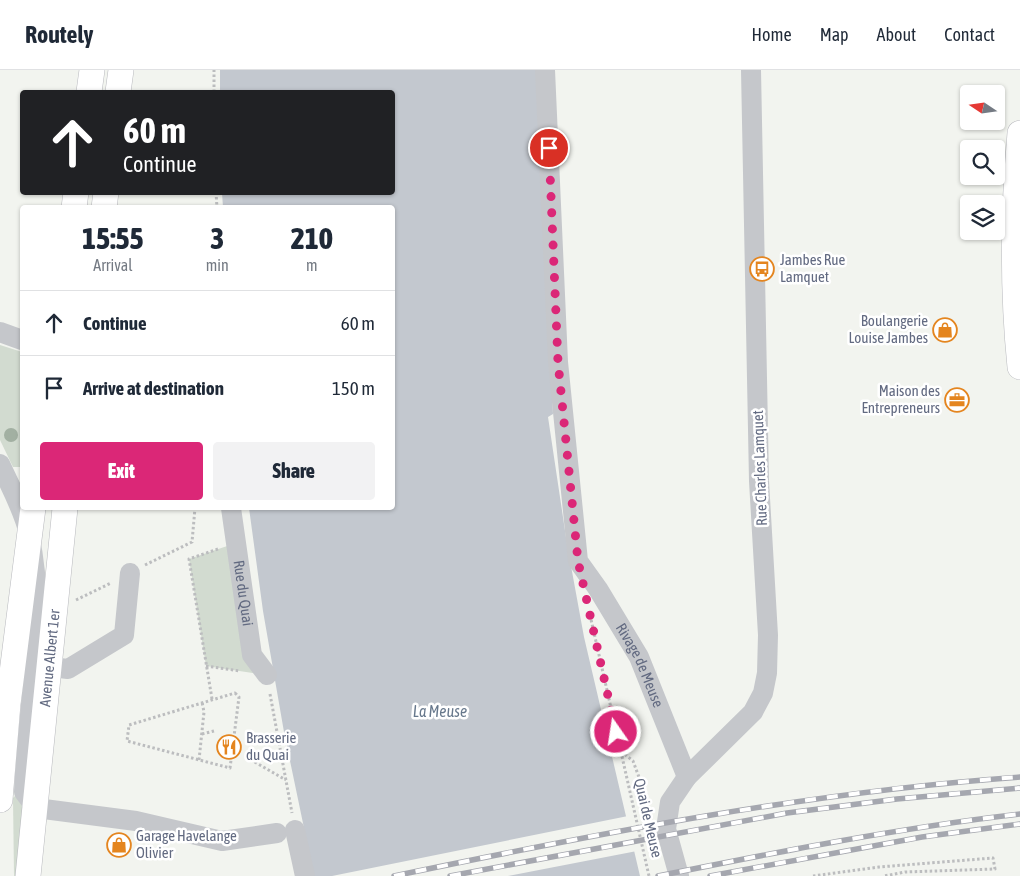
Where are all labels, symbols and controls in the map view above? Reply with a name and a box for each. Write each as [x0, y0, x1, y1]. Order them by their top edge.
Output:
text: Routely [25, 21, 93, 48]
text: Home [752, 24, 792, 45]
text: Map [820, 24, 849, 45]
text: About [877, 24, 916, 45]
text: Contact [944, 24, 995, 45]
north arrow [960, 85, 1005, 130]
map controls [960, 85, 1005, 240]
icon: ahead [40, 110, 105, 175]
text: 60 m [123, 110, 186, 150]
pin [528, 127, 570, 169]
icon: arrive [535, 134, 563, 162]
button: search [960, 140, 1005, 185]
text: Continue [123, 151, 197, 177]
button: layers [960, 195, 1005, 240]
text: 15:55 [82, 221, 144, 255]
text: 3 [210, 221, 224, 255]
text: 210 [291, 221, 333, 255]
place label: Jambes Rue Lamquet [780, 251, 846, 285]
text: Arrival [93, 256, 132, 274]
text: min [206, 256, 229, 274]
text: m [306, 256, 318, 274]
bus stop icon: Jambes Rue Lamquet [749, 256, 775, 282]
icon: ahead [40, 309, 68, 337]
text: Continue [83, 312, 147, 334]
text: 60 m [341, 312, 375, 334]
place label: Boulangerie Louise Jambes [848, 312, 928, 346]
shop icon: Boulangerie Louise Jambes [932, 317, 958, 343]
icon: arrive [40, 374, 68, 402]
text: Arrive at destination [83, 377, 224, 399]
text: 150 m [332, 377, 375, 399]
place label: Maison des Entrepreneurs [861, 382, 940, 416]
office icon: Maison des Entrepreneurs [944, 387, 970, 413]
street label: Rue Charles Lamquet [749, 410, 770, 526]
button: Exit [40, 442, 203, 500]
button: Share [213, 442, 375, 500]
street label: Rue du Quai [231, 559, 257, 627]
street label: Avenue Albert 1er [36, 608, 63, 708]
street label: Rivage de Meuse [613, 620, 667, 710]
water label: La Meuse [413, 702, 467, 720]
position arrow [589, 705, 641, 757]
place label: Brasserie du Quai [246, 729, 296, 763]
restaurant icon: Brasserie du Quai [216, 734, 242, 760]
street label: Quai de Meuse [631, 777, 666, 859]
place label: Garage Havelange Olivier [136, 827, 237, 861]
shop icon: Garage Havelange Olivier [106, 832, 132, 858]

